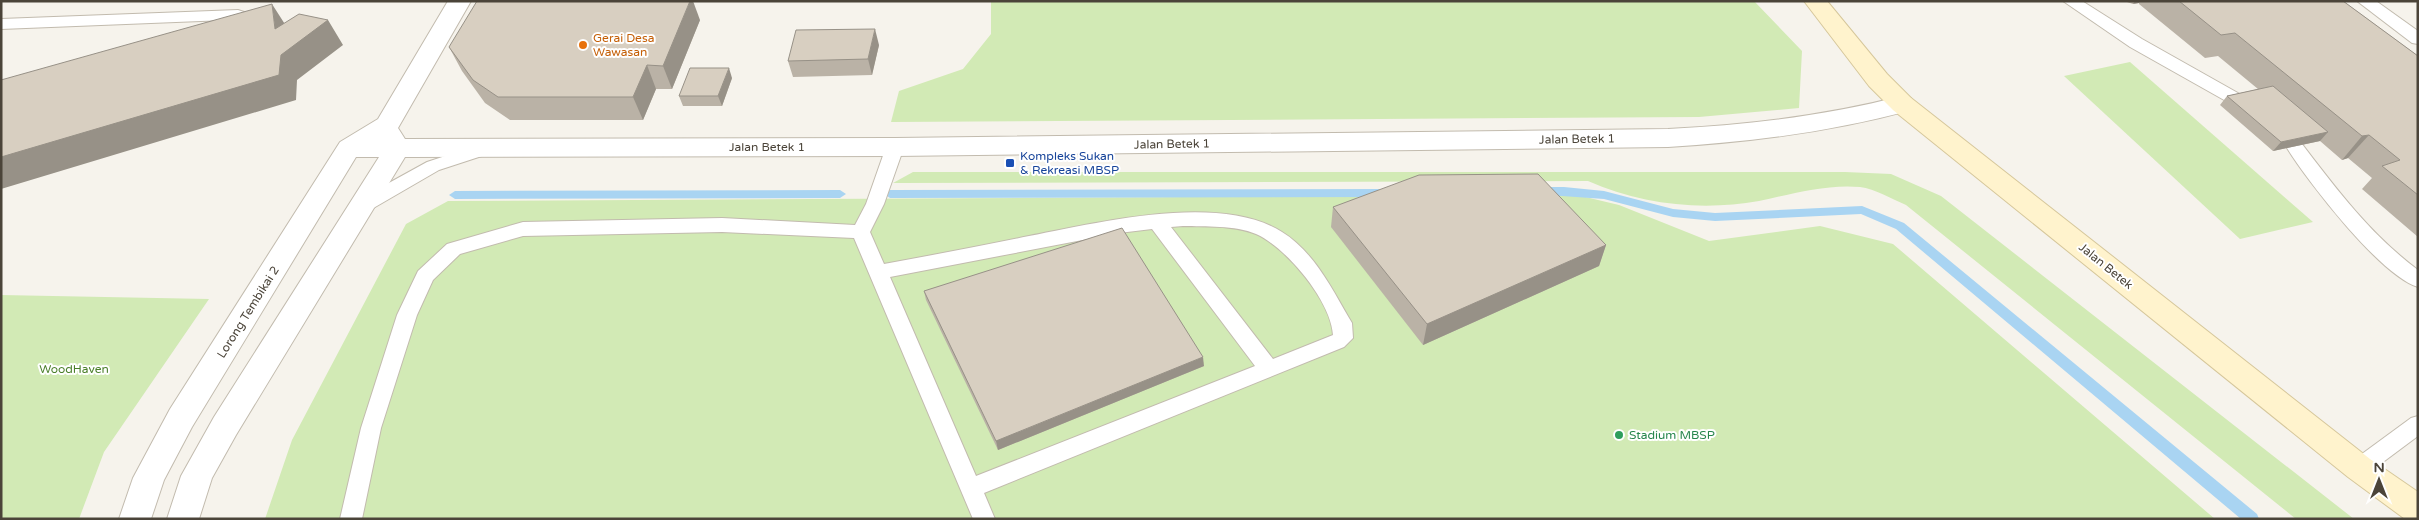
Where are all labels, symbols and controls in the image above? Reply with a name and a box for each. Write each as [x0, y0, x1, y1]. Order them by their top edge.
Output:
place label: Gerai Desa Wawasan [593, 31, 654, 59]
marker: Gerai Desa Wawasan [577, 39, 589, 51]
street label: Jalan Betek 1 [1539, 131, 1615, 147]
street label: Jalan Betek 1 [1134, 136, 1210, 152]
street label: Jalan Betek 1 [729, 140, 805, 154]
place label: Kompleks Sukan & Rekreasi MBSP [1020, 149, 1119, 177]
marker: Kompleks Sukan & Rekreasi MBSP [1004, 157, 1016, 169]
street label: Jalan Betek [2076, 240, 2136, 292]
street label: Lorong Tembikai 2 [214, 263, 282, 361]
park label: WoodHaven [39, 362, 109, 376]
place label: Stadium MBSP [1629, 428, 1715, 442]
marker: Stadium MBSP [1613, 429, 1625, 441]
north arrow [2354, 455, 2404, 505]
text: N [2373, 459, 2385, 476]

